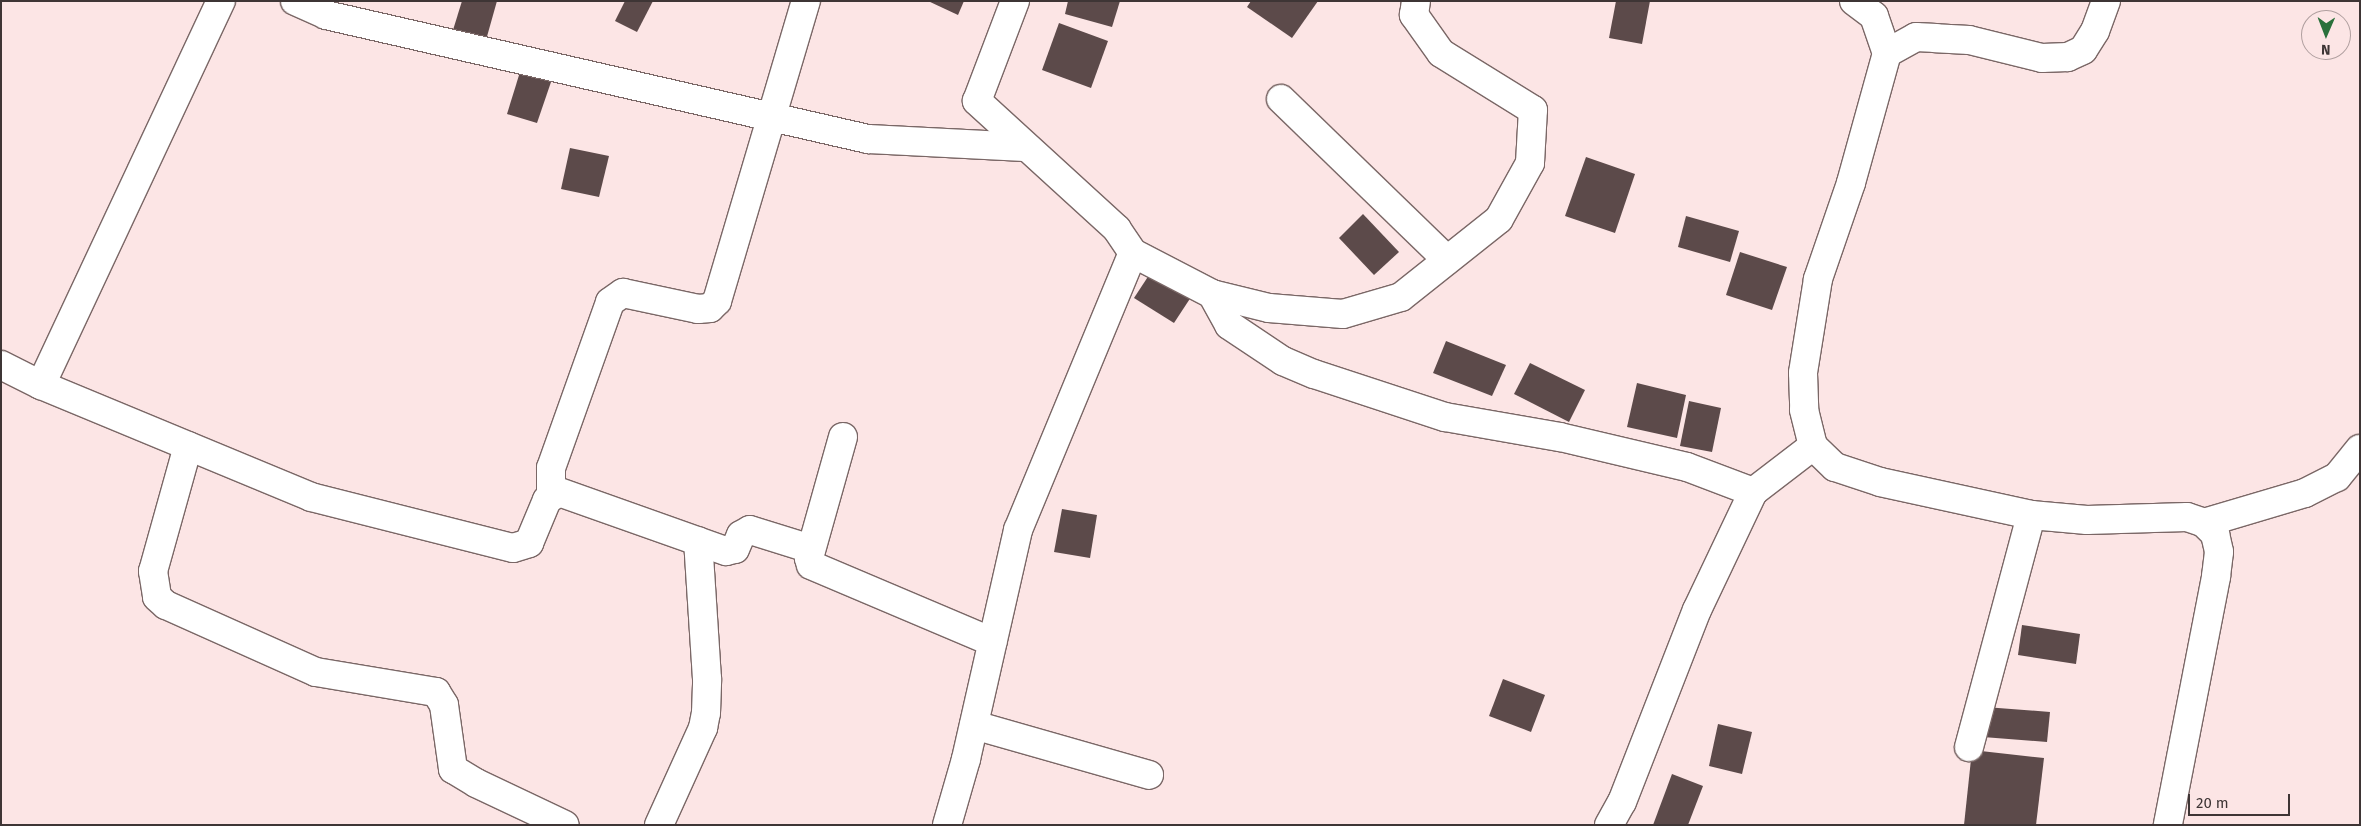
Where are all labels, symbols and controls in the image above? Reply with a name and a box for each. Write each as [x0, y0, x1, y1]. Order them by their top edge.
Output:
north arrow [2301, 10, 2351, 60]
text: N [2321, 41, 2331, 58]
scale bar [2191, 784, 2294, 816]
text: 20 m [2196, 794, 2229, 812]

